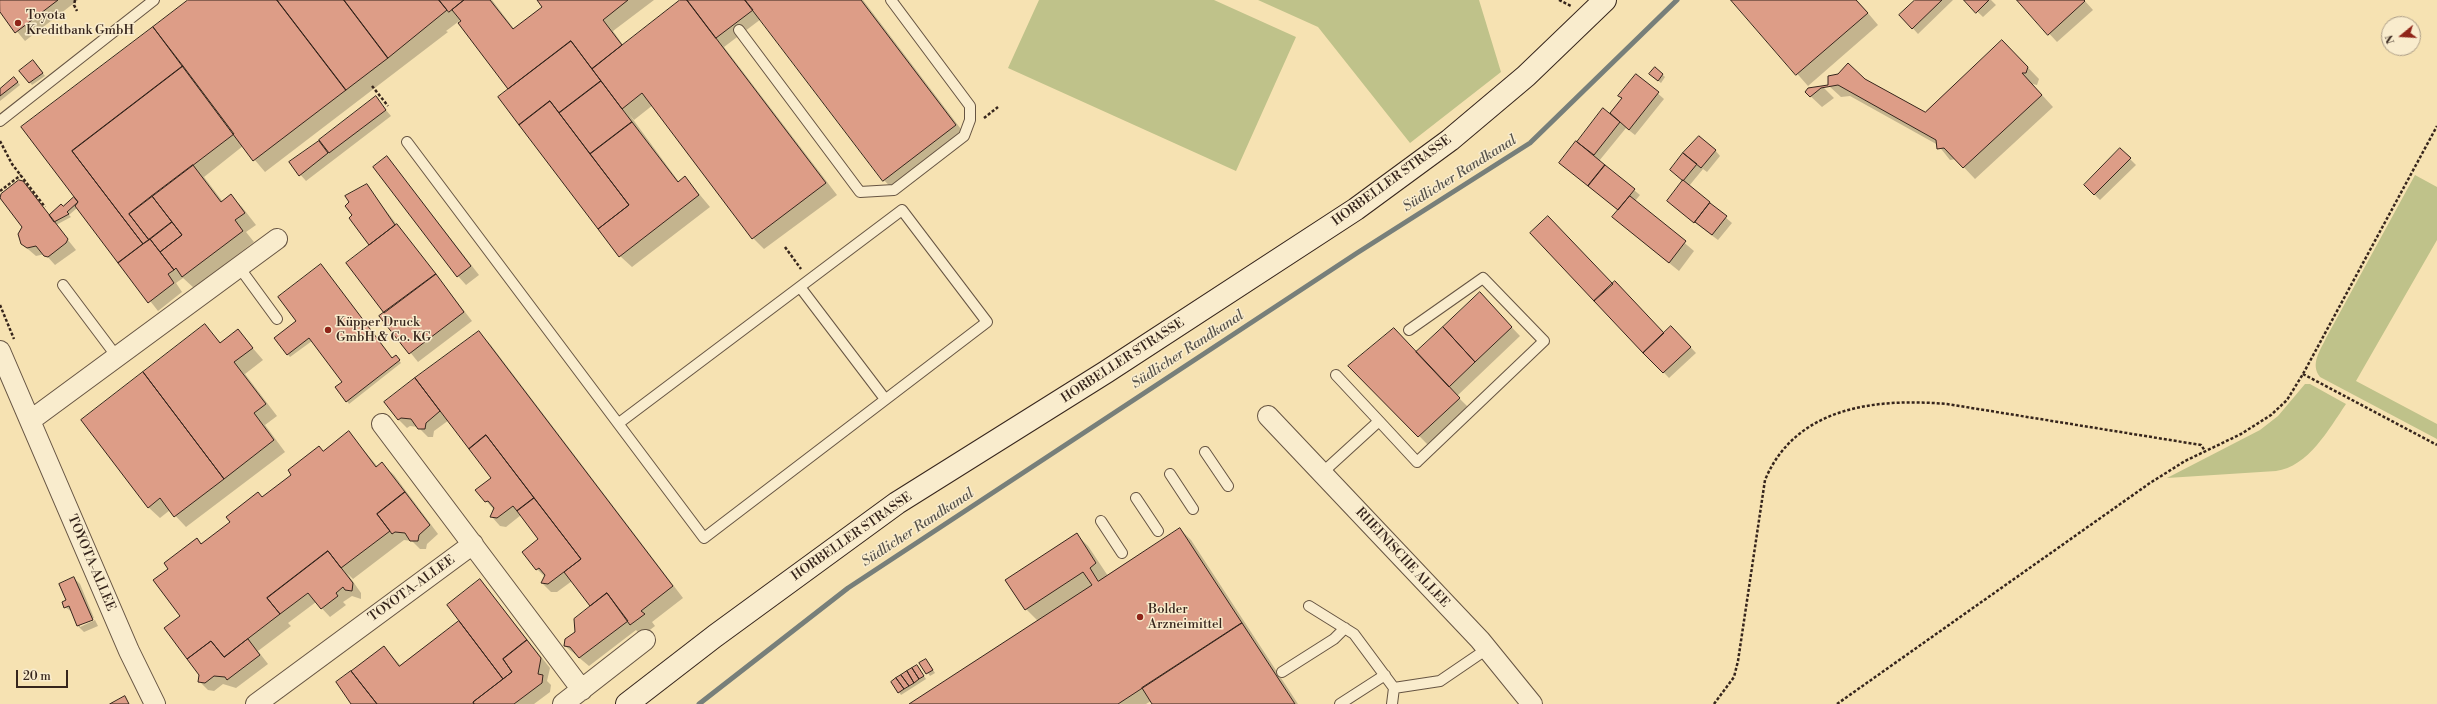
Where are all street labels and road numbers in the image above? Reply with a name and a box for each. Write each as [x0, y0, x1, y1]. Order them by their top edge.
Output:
street label: HORBELLER STRASSE [1329, 132, 1455, 230]
street label: HORBELLER STRASSE [1058, 315, 1188, 407]
street label: HORBELLER STRASSE [789, 489, 915, 585]
street label: RHEINISCHE ALLEE [1352, 505, 1452, 611]
street label: TOYOTA-ALLEE [64, 512, 118, 614]
street label: TOYOTA-ALLEE [366, 552, 458, 626]

